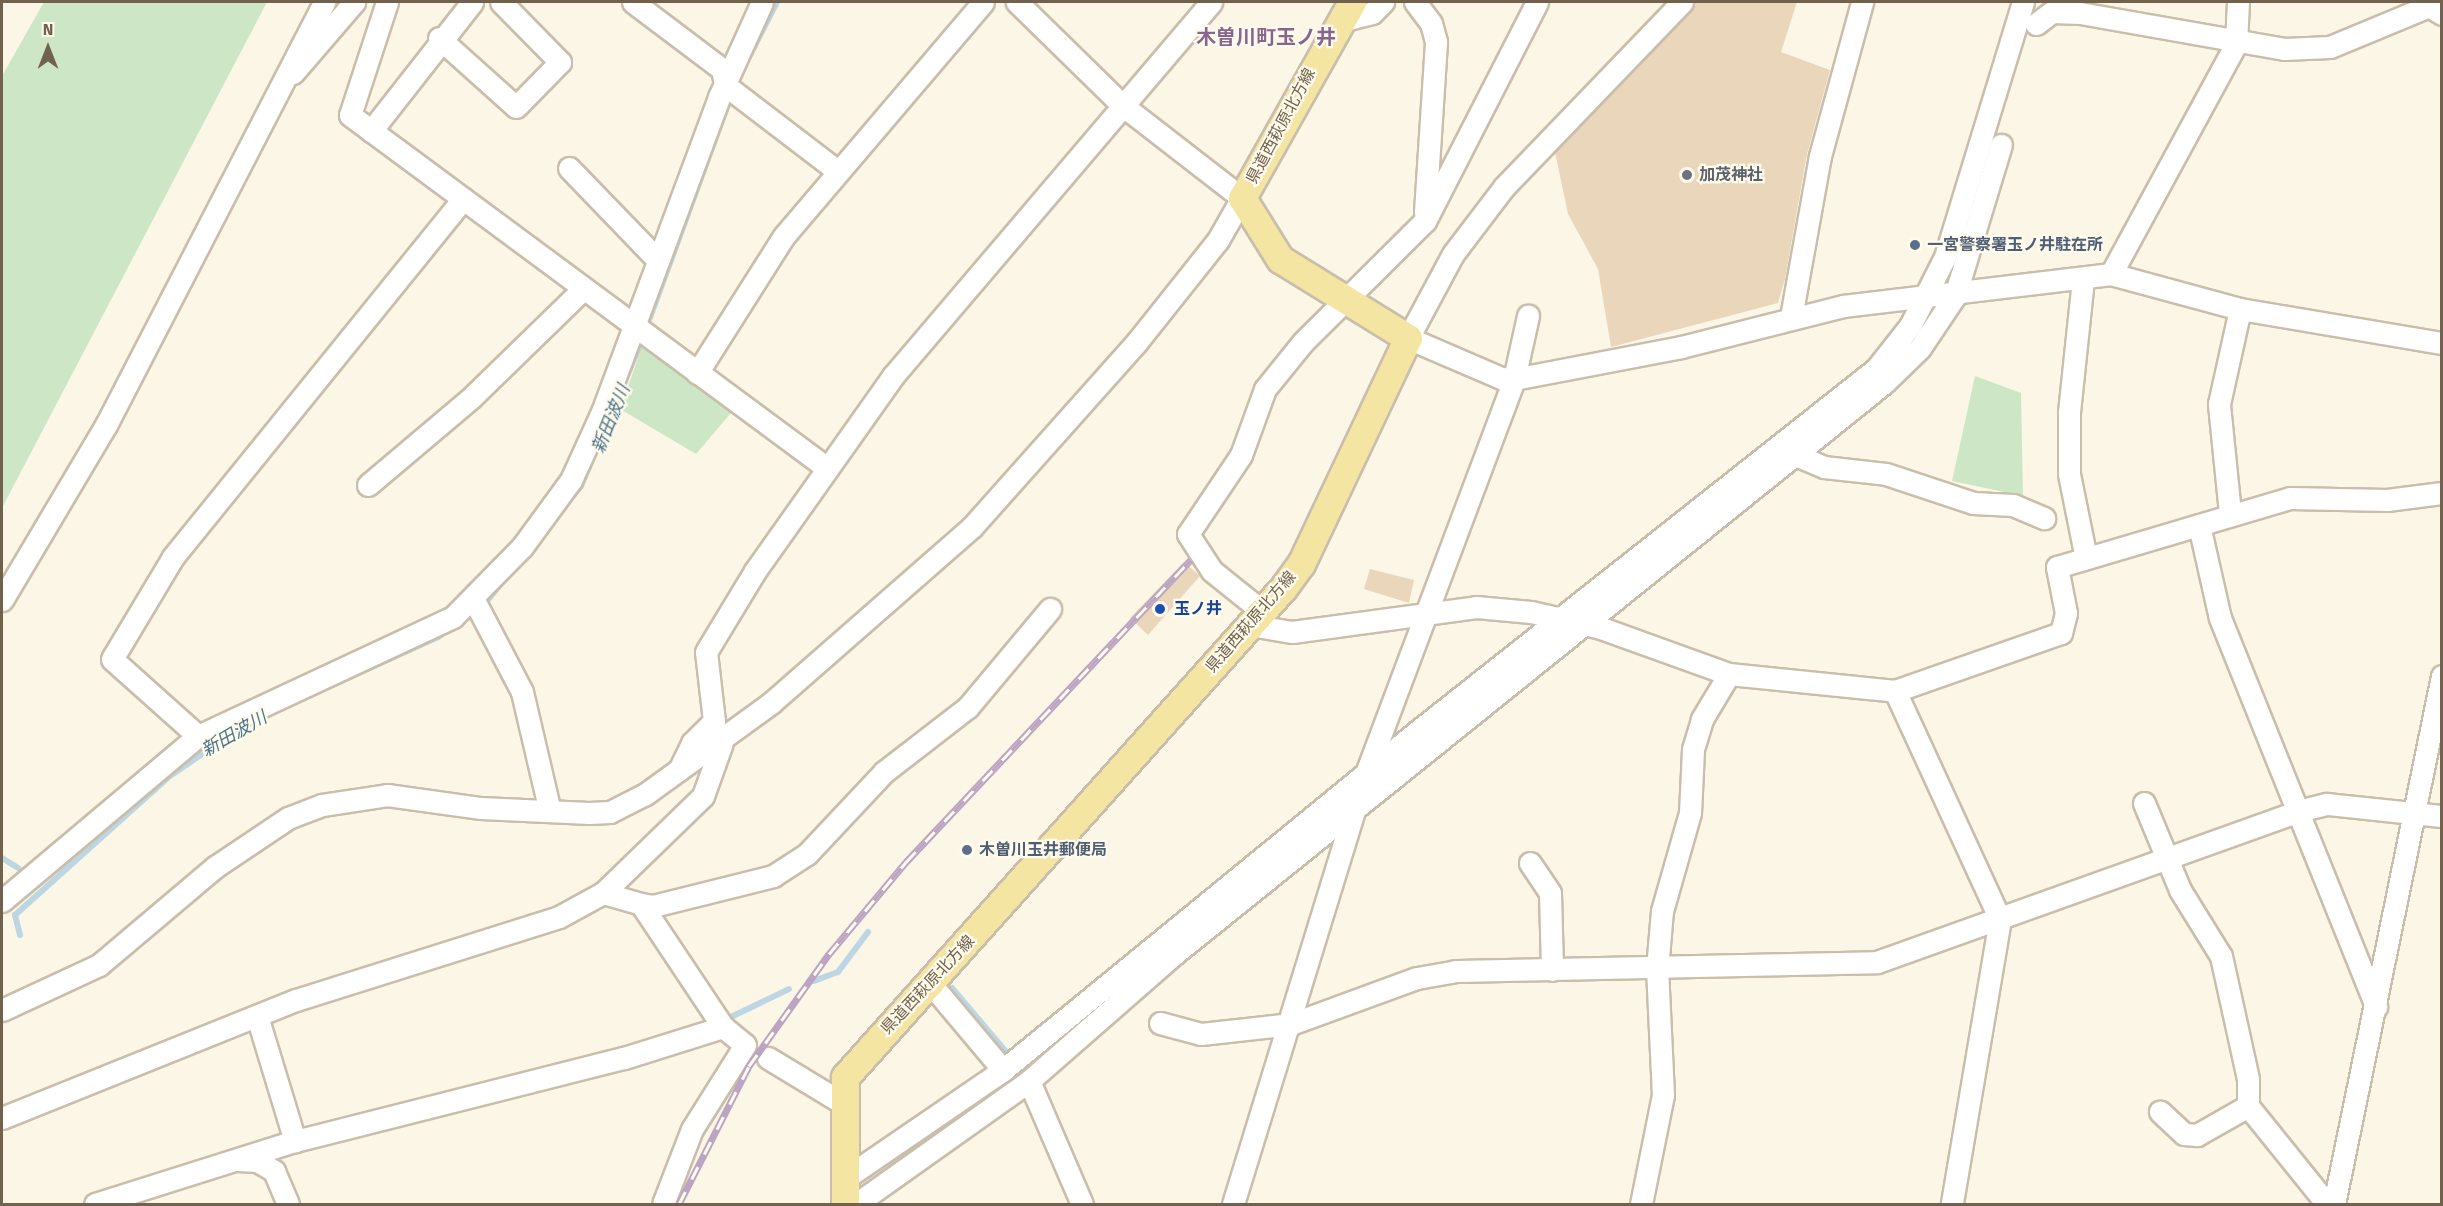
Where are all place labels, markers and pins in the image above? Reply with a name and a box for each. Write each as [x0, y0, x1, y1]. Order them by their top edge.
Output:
place label: 加茂神社 [1699, 165, 1763, 185]
marker: 加茂神社 [1680, 168, 1694, 182]
place label: 一宮警察署玉ノ井駐在所 [1927, 235, 2103, 255]
marker: 一宮警察署玉ノ井駐在所 [1908, 238, 1922, 252]
place label: 玉ノ井 [1174, 599, 1222, 619]
marker: 玉ノ井 [1151, 600, 1169, 618]
place label: 木曽川玉井郵便局 [979, 840, 1107, 860]
marker: 木曽川玉井郵便局 [960, 843, 974, 857]

